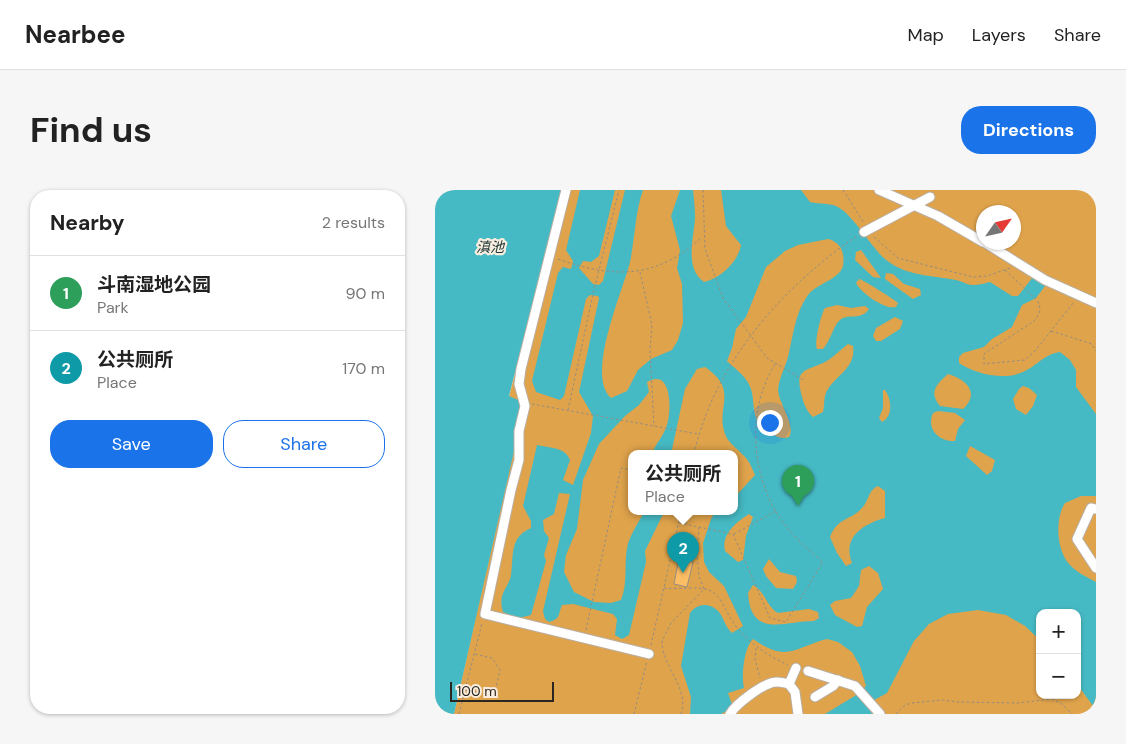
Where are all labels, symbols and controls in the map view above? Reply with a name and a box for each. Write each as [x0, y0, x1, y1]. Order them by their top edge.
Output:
text: Nearbee [25, 19, 125, 50]
text: Map [908, 23, 944, 47]
text: Layers [972, 23, 1026, 47]
text: Share [1054, 23, 1101, 47]
button: Directions [961, 106, 1096, 154]
text: Find us [30, 107, 152, 153]
north arrow [976, 205, 1021, 250]
text: Nearby [50, 209, 124, 237]
text: 2 results [322, 212, 385, 233]
water label: 滇池 [476, 238, 506, 256]
text: 斗南湿地公园 [97, 272, 211, 297]
text: 1 [63, 283, 69, 304]
text: 90 m [345, 283, 385, 304]
text: Park [97, 297, 129, 318]
text: 公共厕所 [97, 347, 173, 372]
text: 2 [61, 358, 71, 379]
text: 170 m [342, 358, 385, 379]
text: Place [97, 372, 137, 393]
your location [757, 410, 783, 436]
button: Save [50, 420, 213, 468]
button: Share [223, 420, 385, 468]
popup [628, 450, 738, 515]
text: 公共厕所 [645, 461, 721, 486]
pin: 1 [782, 465, 814, 506]
text: Place [645, 486, 685, 507]
pin: 2 [667, 532, 699, 573]
map controls [1036, 609, 1081, 699]
button: + [1036, 609, 1081, 654]
button: − [1036, 654, 1081, 699]
scale bar [450, 679, 554, 702]
text: 100 m [457, 682, 497, 700]

